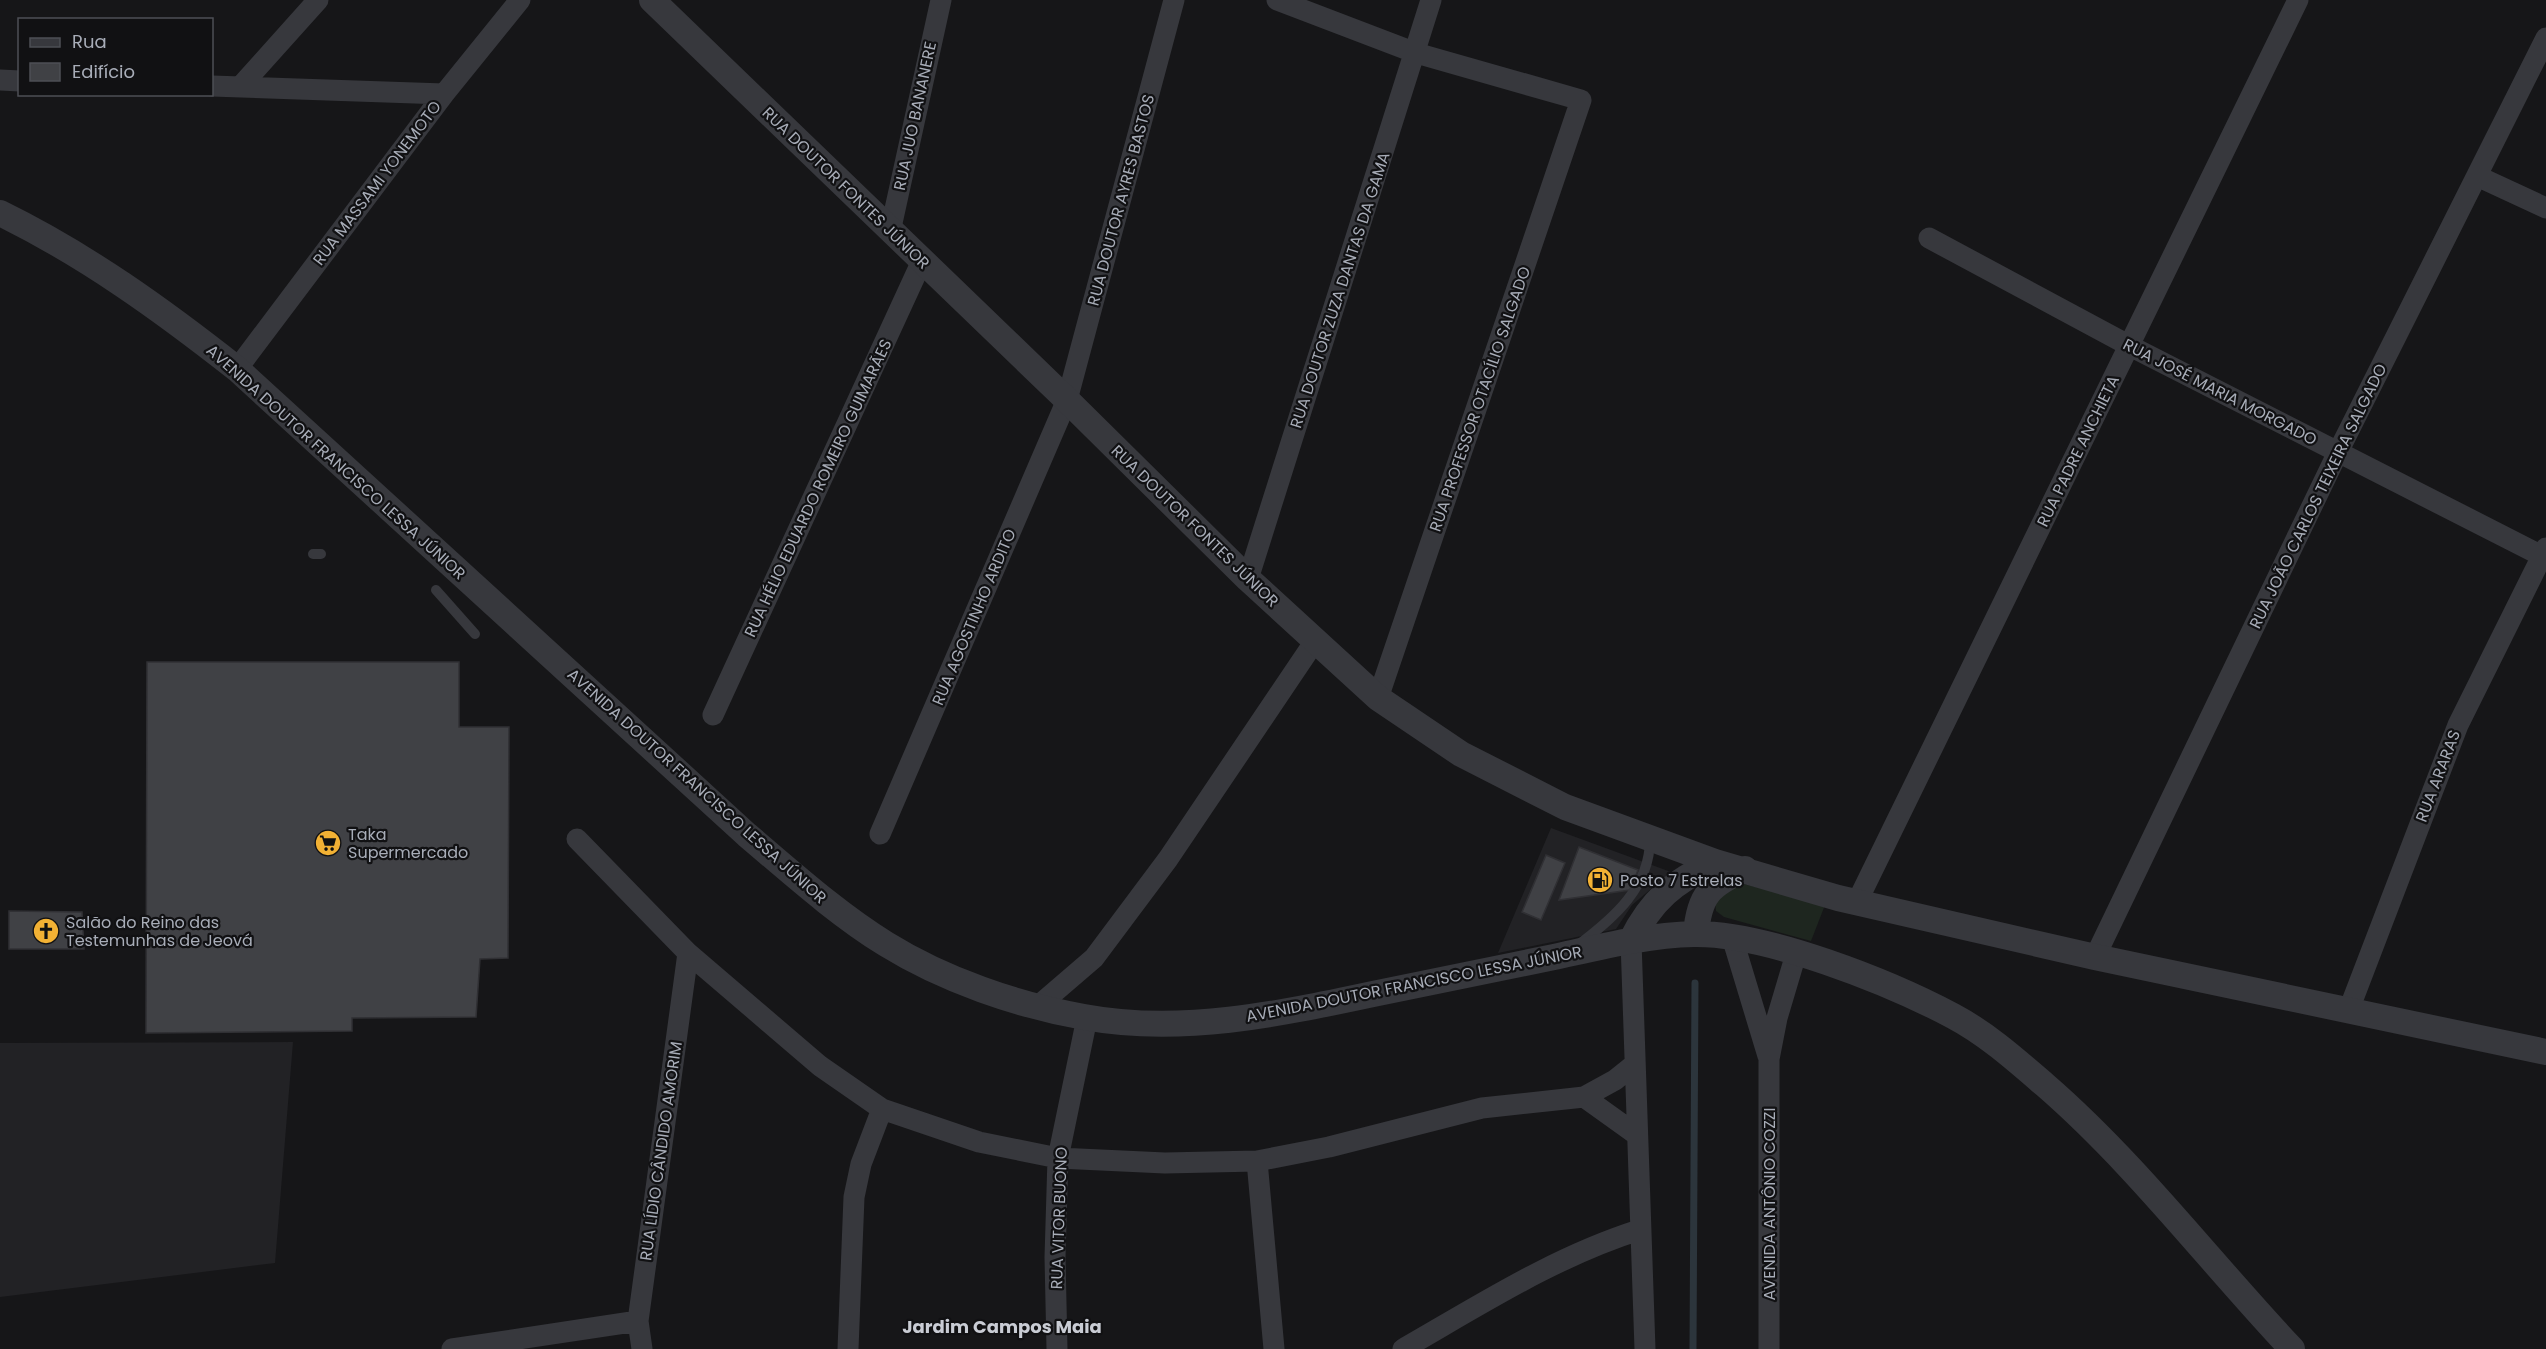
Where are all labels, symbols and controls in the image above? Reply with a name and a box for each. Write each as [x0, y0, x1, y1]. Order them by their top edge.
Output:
legend [18, 18, 213, 96]
text: Rua [72, 29, 107, 54]
street label: RUA JUO BANANERE [888, 39, 942, 193]
text: Edifício [72, 59, 135, 84]
street label: RUA DOUTOR AYRES BASTOS [1082, 92, 1160, 308]
street label: RUA MASSAMI YONEMOTO [307, 96, 447, 270]
street label: RUA DOUTOR FONTES JÚNIOR [757, 102, 935, 274]
street label: RUA DOUTOR ZUZA DANTAS DA GAMA [1284, 149, 1396, 431]
street label: RUA PROFESSOR OTACÍLIO SALGADO [1424, 263, 1536, 535]
street label: RUA JOSÉ MARIA MORGADO [2119, 333, 2321, 451]
street label: RUA HÉLIO EDUARDO ROMEIRO GUIMARÃES [739, 335, 897, 641]
street label: AVENIDA DOUTOR FRANCISCO LESSA JÚNIOR [201, 339, 471, 585]
street label: RUA JOÃO CARLOS TEIXEIRA SALGADO [2244, 360, 2392, 632]
street label: RUA PADRE ANCHIETA [2031, 371, 2125, 531]
street label: RUA DOUTOR FONTES JÚNIOR [1106, 440, 1284, 612]
street label: RUA AGOSTINHO ARDITO [926, 525, 1022, 709]
street label: AVENIDA DOUTOR FRANCISCO LESSA JÚNIOR [562, 663, 832, 909]
street label: RUA ARARAS [2410, 727, 2466, 825]
place label: Taka Supermercado [348, 823, 468, 864]
supermarket icon: Taka Supermercado [313, 828, 343, 858]
fuel station icon: Posto 7 Estrelas [1585, 865, 1615, 895]
place label: Posto 7 Estrelas [1620, 869, 1743, 892]
place label: Salão do Reino das Testemunhas de Jeová [66, 911, 253, 952]
church icon: Salão do Reino das Testemunhas de Jeová [31, 916, 61, 946]
street label: AVENIDA DOUTOR FRANCISCO LESSA JÚNIOR [1244, 940, 1584, 1028]
street label: RUA LÍDIO CÂNDIDO AMORIM [634, 1040, 688, 1262]
street label: AVENIDA ANTÔNIO COZZI [1758, 1108, 1781, 1300]
street label: RUA VITOR BUONO [1045, 1146, 1073, 1290]
district label: Jardim Campos Maia [902, 1314, 1102, 1339]

